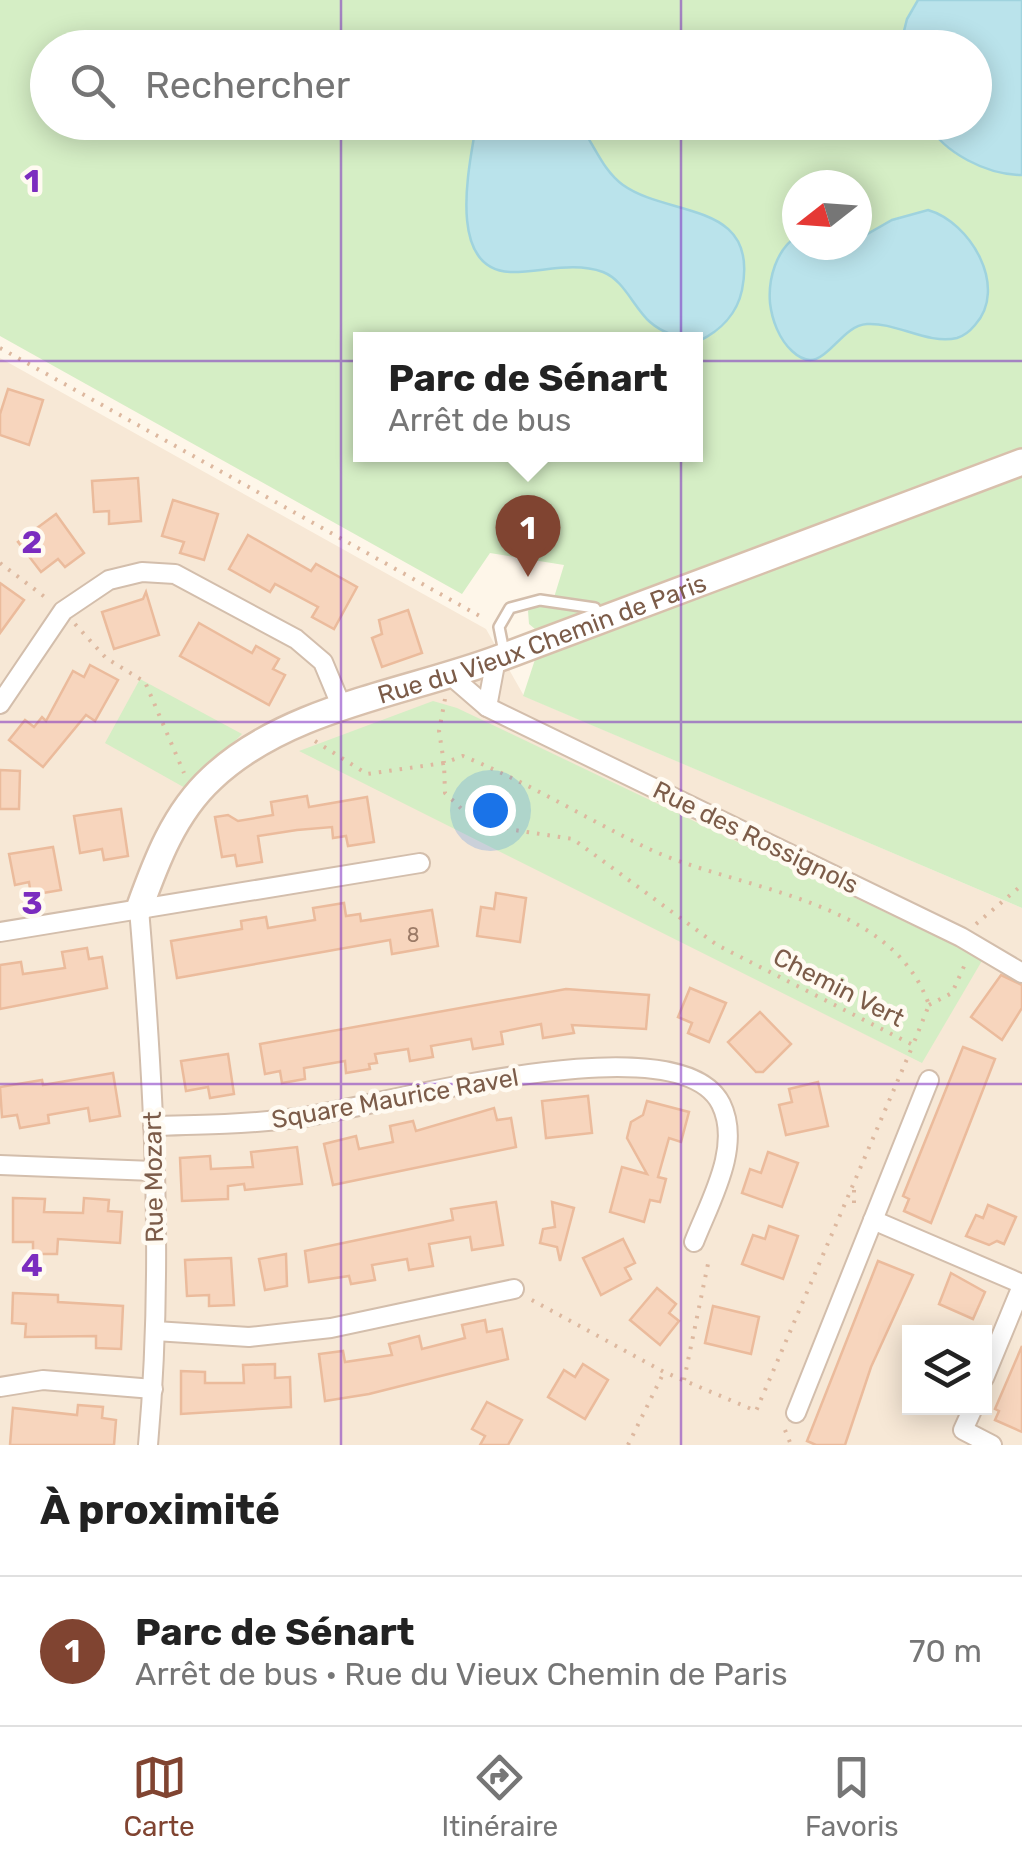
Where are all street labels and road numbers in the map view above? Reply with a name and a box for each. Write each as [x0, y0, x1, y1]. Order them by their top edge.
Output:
street label: Rue du Vieux Chemin de Paris [374, 568, 710, 710]
street label: Rue des Rossignols [648, 775, 863, 900]
street label: Chemin Vert [768, 942, 909, 1033]
street label: Square Maurice Ravel [269, 1062, 521, 1134]
street label: Rue Mozart [138, 1111, 169, 1243]

